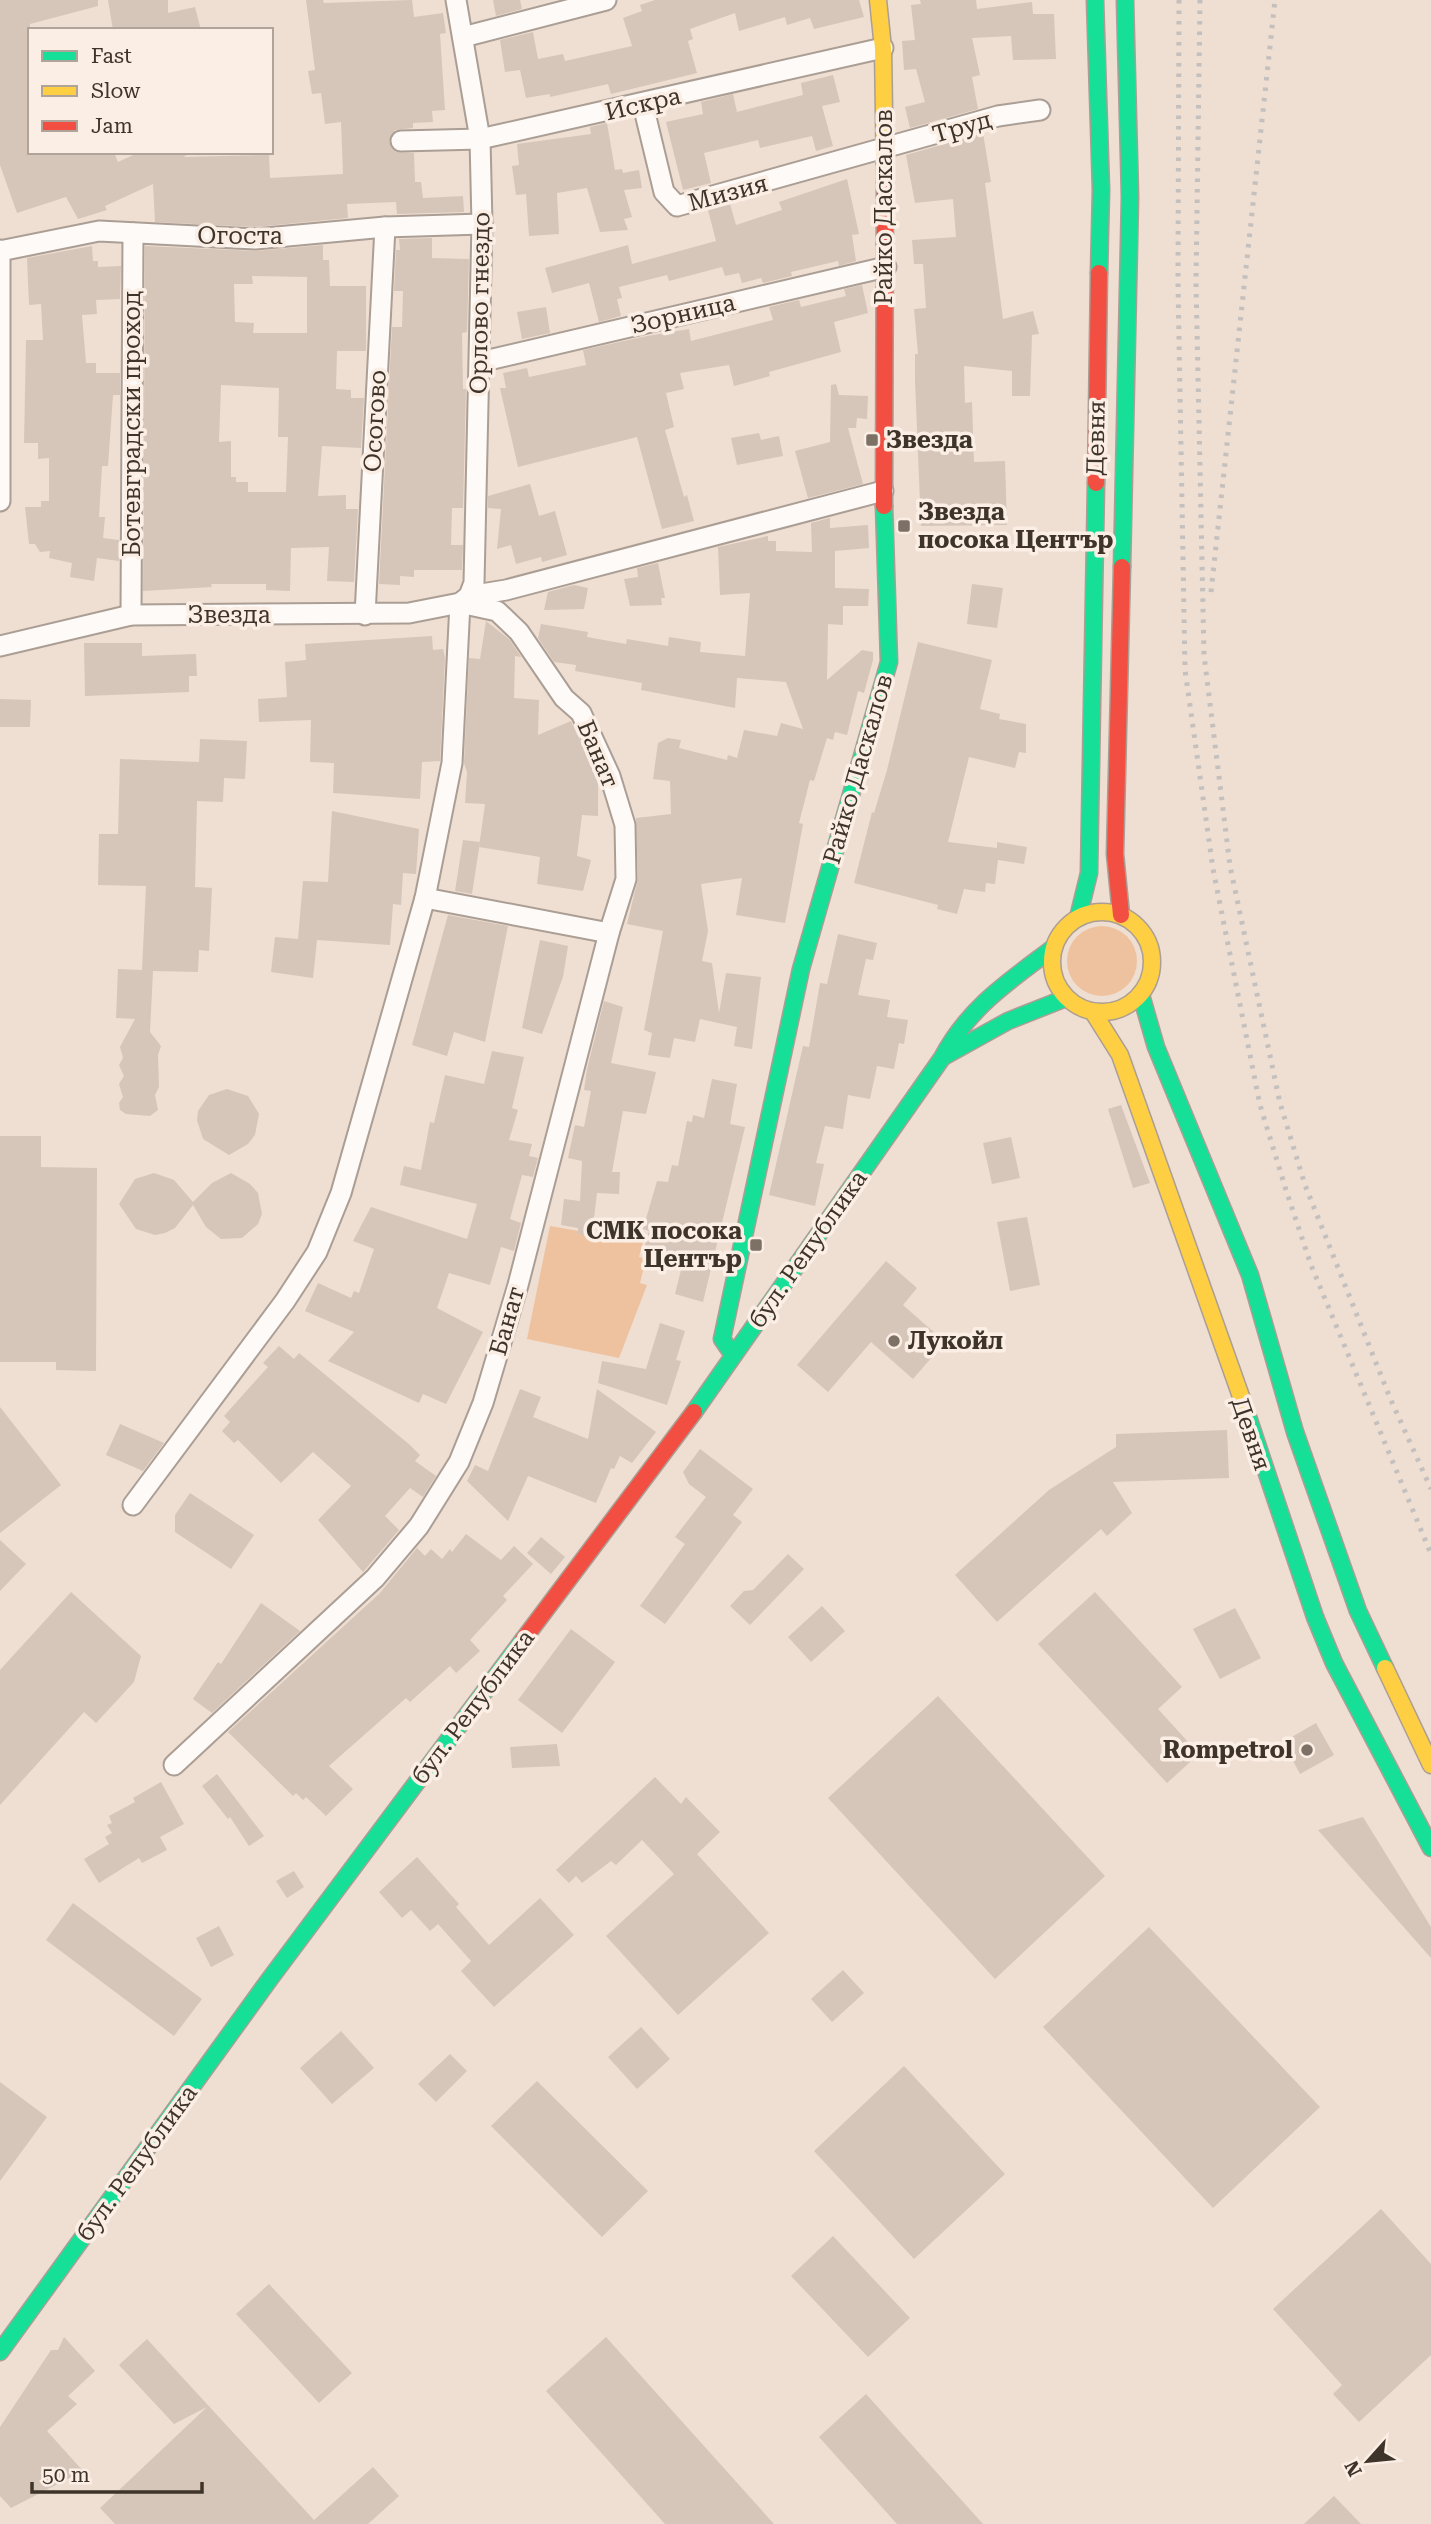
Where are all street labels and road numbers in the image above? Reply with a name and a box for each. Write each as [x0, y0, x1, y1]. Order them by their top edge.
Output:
street label: Искра [602, 82, 684, 126]
street label: Труд [929, 105, 995, 149]
street label: Райко Даскалов [870, 109, 898, 305]
street label: Мизия [685, 169, 771, 217]
street label: Орлово гнездо [464, 212, 496, 394]
street label: Огоста [197, 222, 283, 250]
street label: Зорница [628, 288, 738, 340]
street label: Ботевградски проход [118, 291, 146, 557]
street label: Осогово [358, 369, 392, 473]
street label: Девня [1081, 400, 1111, 476]
street label: Звезда [187, 601, 271, 629]
street label: Райко Даскалов [818, 671, 898, 867]
street label: Банат [571, 716, 625, 792]
street label: бул. Република [743, 1165, 873, 1333]
street label: Банат [484, 1283, 530, 1359]
street label: Девня [1226, 1394, 1276, 1474]
street label: бул. Република [406, 1624, 540, 1790]
street label: бул. Република [71, 2080, 203, 2246]

